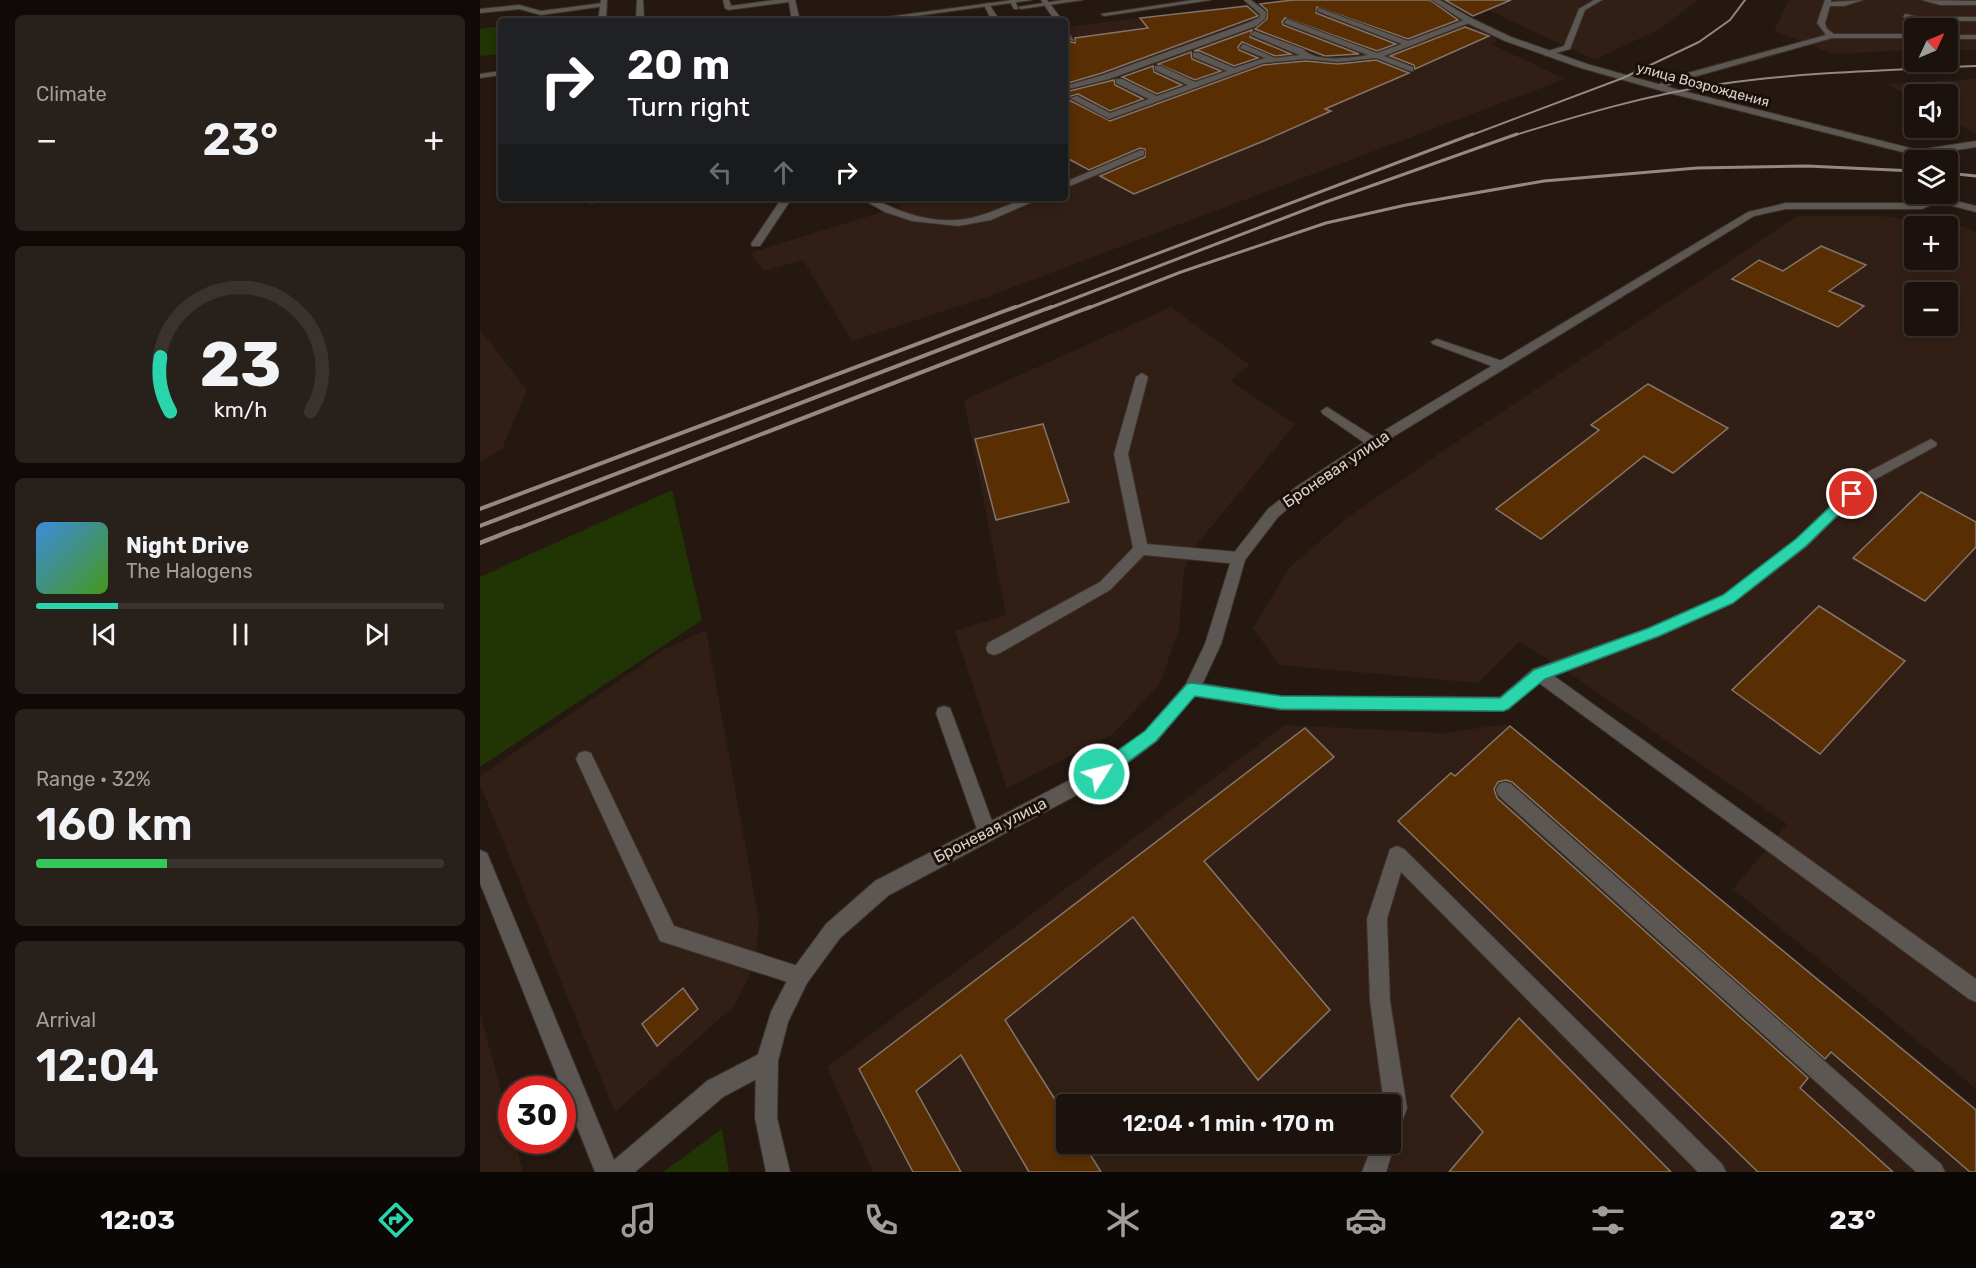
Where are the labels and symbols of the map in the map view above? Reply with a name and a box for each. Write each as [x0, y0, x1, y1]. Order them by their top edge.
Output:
north arrow [1904, 18, 1958, 72]
street label: улица Возрождения [1635, 59, 1771, 111]
street label: Броневая улица [1279, 426, 1393, 512]
pin [1826, 468, 1877, 519]
position arrow [1067, 742, 1131, 806]
street label: Броневая улица [930, 793, 1050, 867]
speed limit sign: 30 [498, 1076, 576, 1154]

